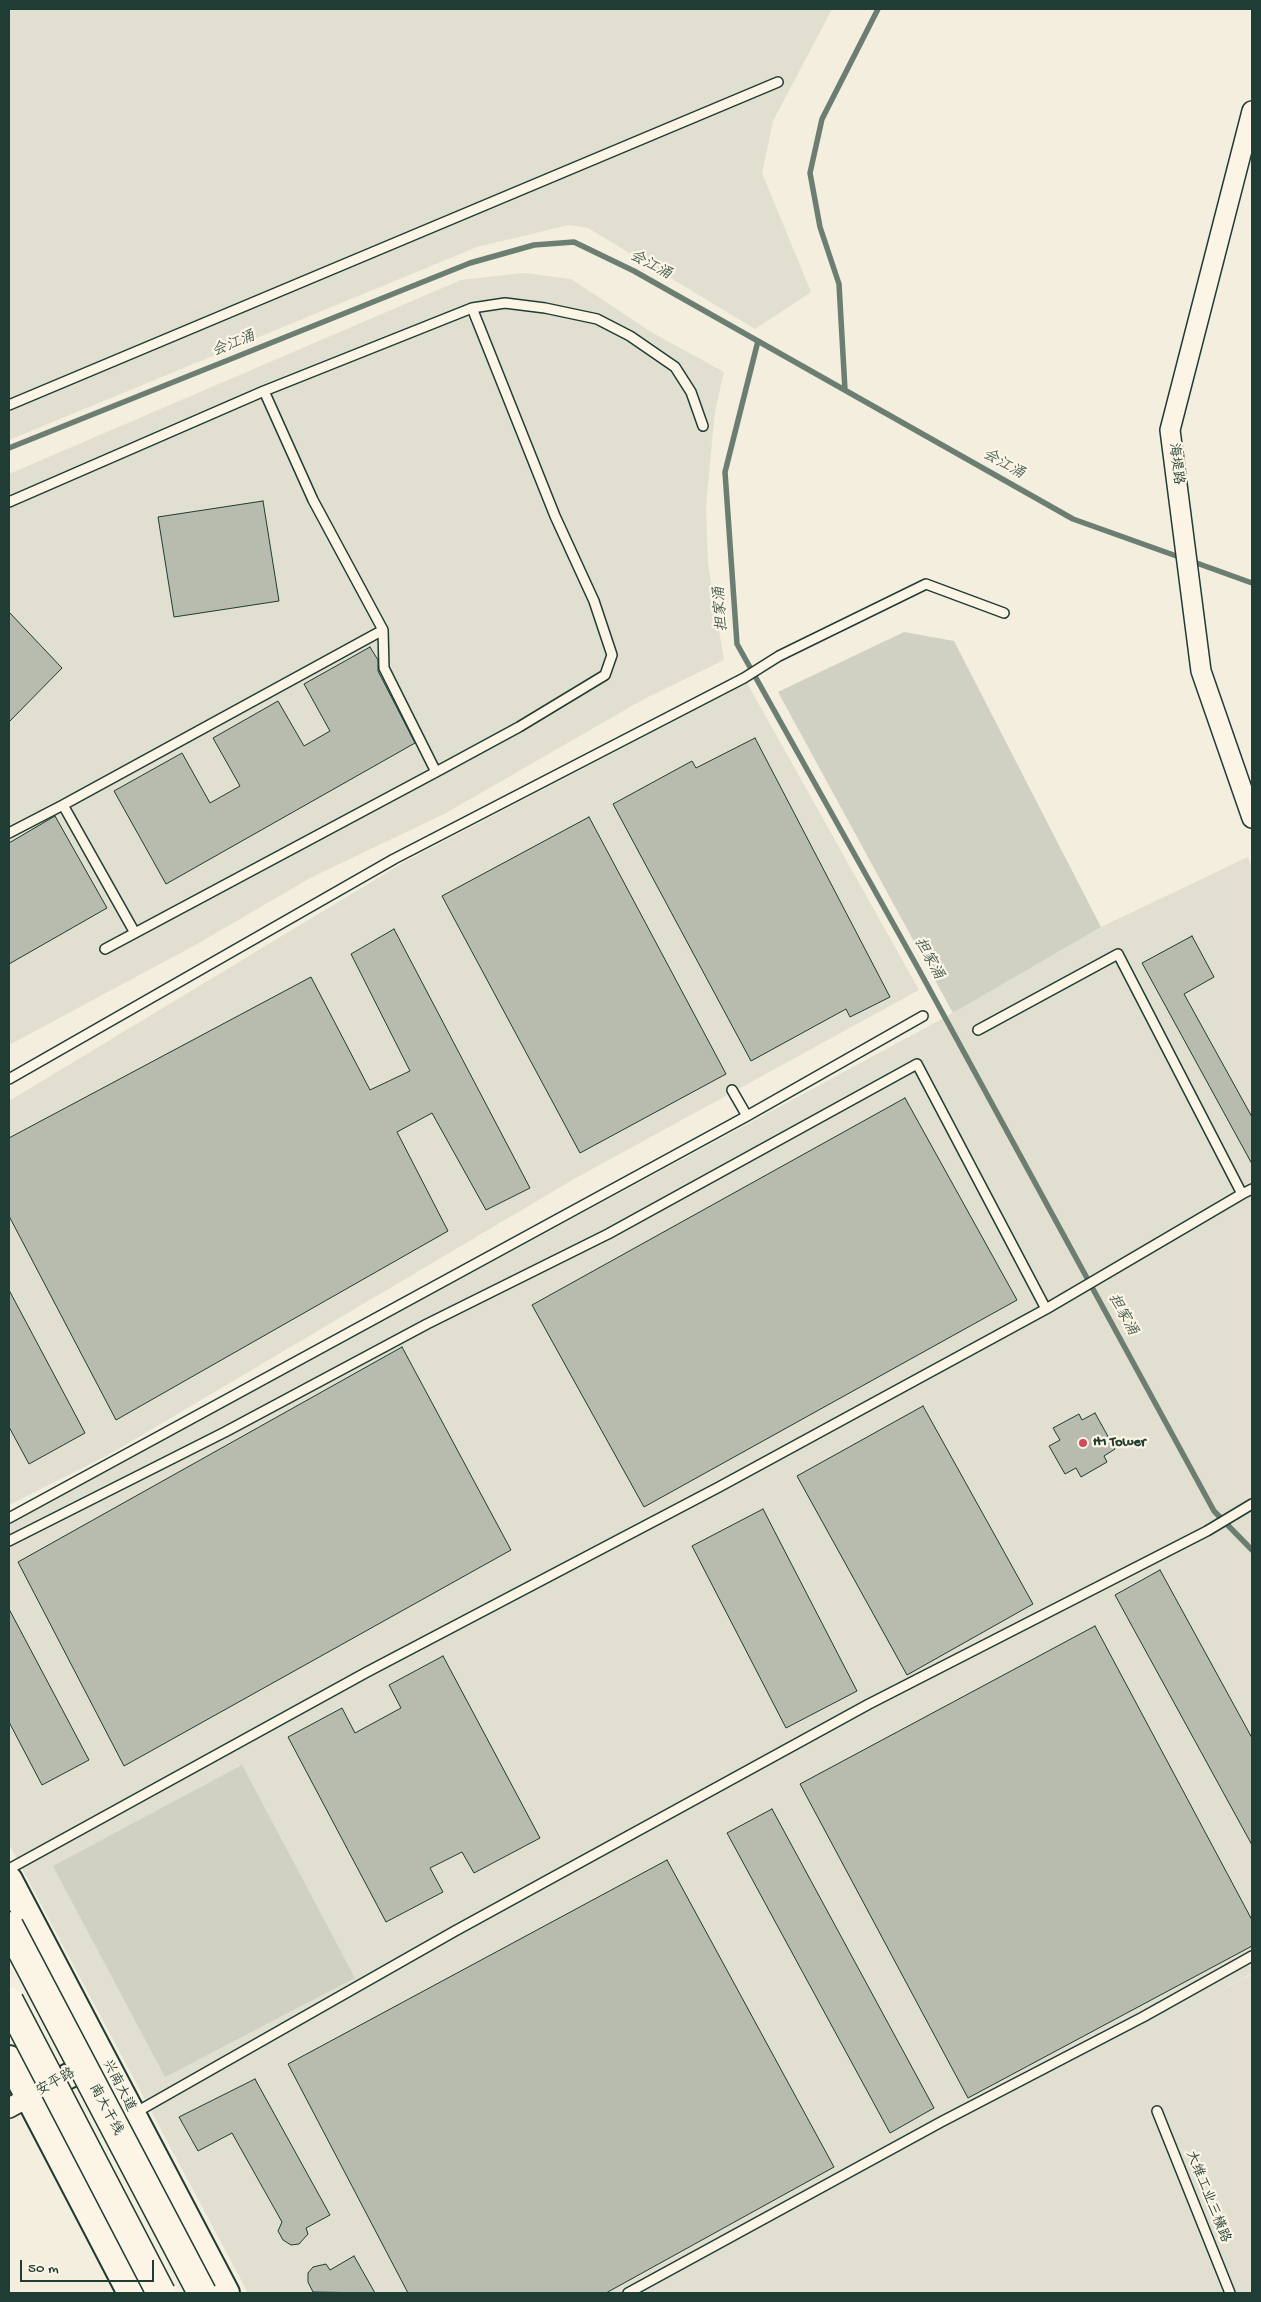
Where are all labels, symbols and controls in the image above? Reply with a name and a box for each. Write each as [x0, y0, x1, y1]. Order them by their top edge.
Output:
water label: 会江涌 [626, 247, 674, 285]
water label: 会江涌 [210, 328, 258, 362]
street label: 海堤路 [1164, 442, 1186, 486]
water label: 会江涌 [979, 446, 1027, 484]
water label: 担家涌 [711, 586, 733, 632]
water label: 担家涌 [909, 935, 947, 983]
water label: 担家涌 [1103, 1291, 1141, 1339]
place label: H1 Tower [1093, 1435, 1146, 1451]
marker: H1 Tower [1077, 1437, 1089, 1449]
street label: 兴南大道 [98, 2057, 138, 2115]
street label: 安平路 [34, 2065, 78, 2101]
street label: 南大干线 [84, 2081, 126, 2139]
street label: 大维工业三横路 [1181, 2148, 1233, 2246]
scale bar [22, 2250, 156, 2282]
text: 50 m [28, 2260, 59, 2278]

